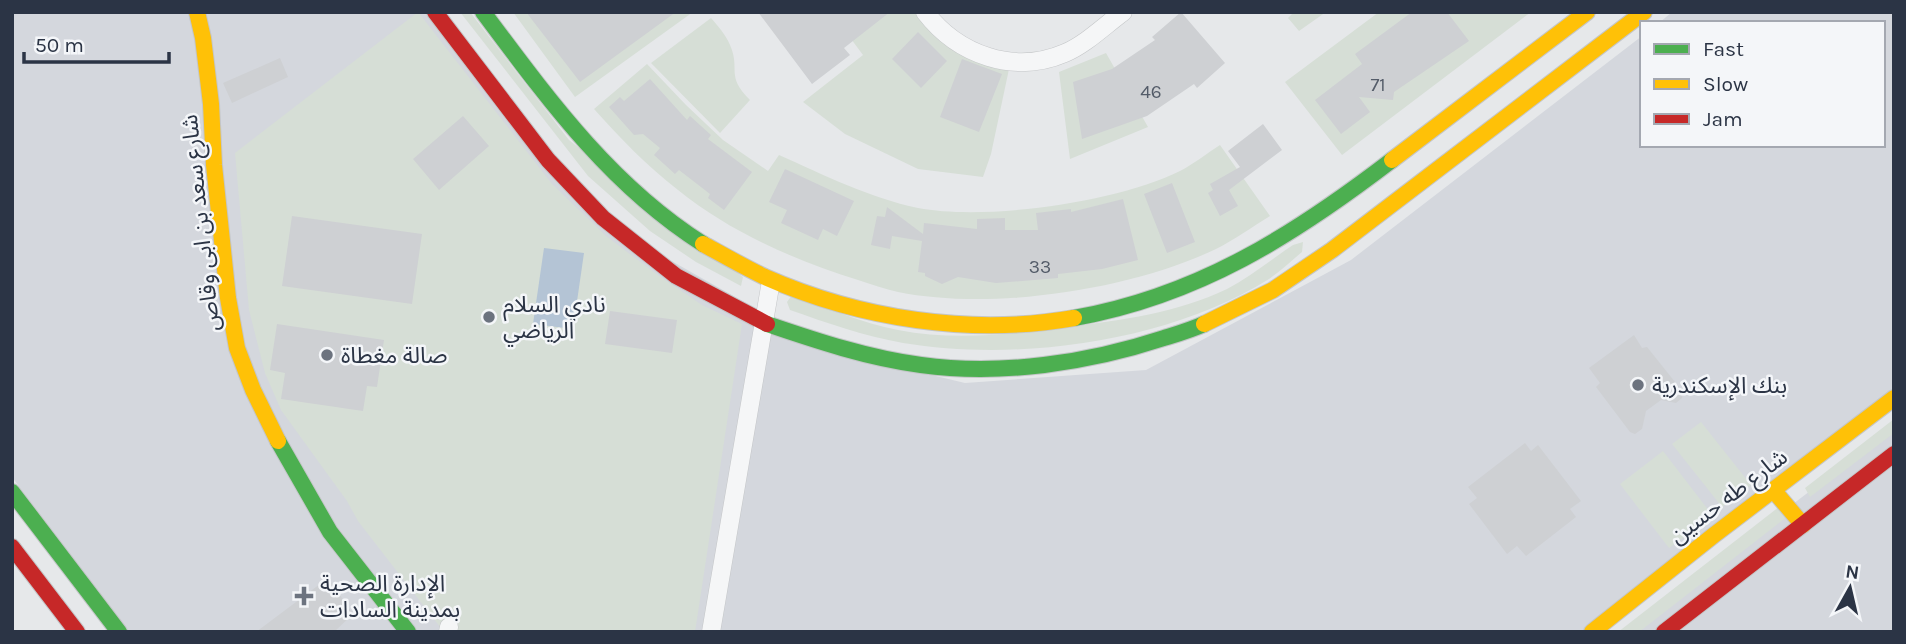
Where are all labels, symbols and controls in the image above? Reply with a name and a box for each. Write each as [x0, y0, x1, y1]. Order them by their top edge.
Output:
scale bar [24, 21, 170, 65]
legend [1640, 21, 1885, 147]
text: 50 m [35, 33, 84, 57]
text: Fast [1703, 37, 1744, 61]
text: Slow [1703, 72, 1748, 96]
house number: 71 [1370, 74, 1386, 96]
house number: 46 [1140, 81, 1162, 103]
text: Jam [1703, 107, 1743, 131]
street label: شارع سعد بن ابى وقاص [176, 113, 228, 333]
house number: 33 [1029, 256, 1051, 278]
place label: نادي السلام الرياضي [503, 291, 606, 347]
marker: نادي السلام الرياضي [481, 309, 497, 325]
place label: صالة مغطاة [341, 342, 447, 369]
marker: صالة مغطاة [319, 347, 335, 363]
place label: بنك الإسكندرية [1652, 372, 1787, 401]
marker: بنك الإسكندرية [1630, 377, 1646, 393]
street label: شارع طه حسين [1664, 443, 1795, 552]
north arrow [1815, 553, 1885, 623]
text: N [1844, 560, 1861, 584]
place label: الإدارة الصحية بمدينة السادات [320, 570, 460, 623]
marker: الإدارة الصحية بمدينة السادات [294, 586, 314, 606]

